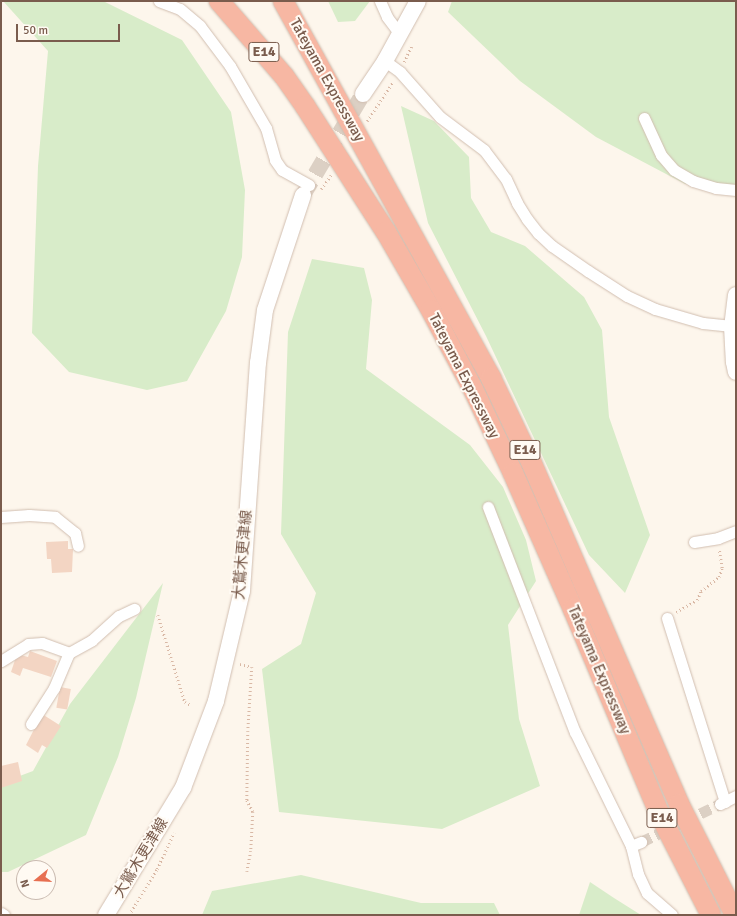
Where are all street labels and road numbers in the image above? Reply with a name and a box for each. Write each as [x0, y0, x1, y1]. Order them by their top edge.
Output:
street label: Tateyama Expressway [286, 15, 368, 145]
road number: E14 [248, 40, 280, 64]
street label: Tateyama Expressway [425, 311, 503, 441]
road number: E14 [509, 438, 541, 462]
street label: 大鷲木更津線 [230, 509, 256, 601]
street label: Tateyama Expressway [564, 603, 634, 737]
road number: E14 [646, 806, 678, 830]
street label: 大鷲木更津線 [110, 815, 172, 901]

